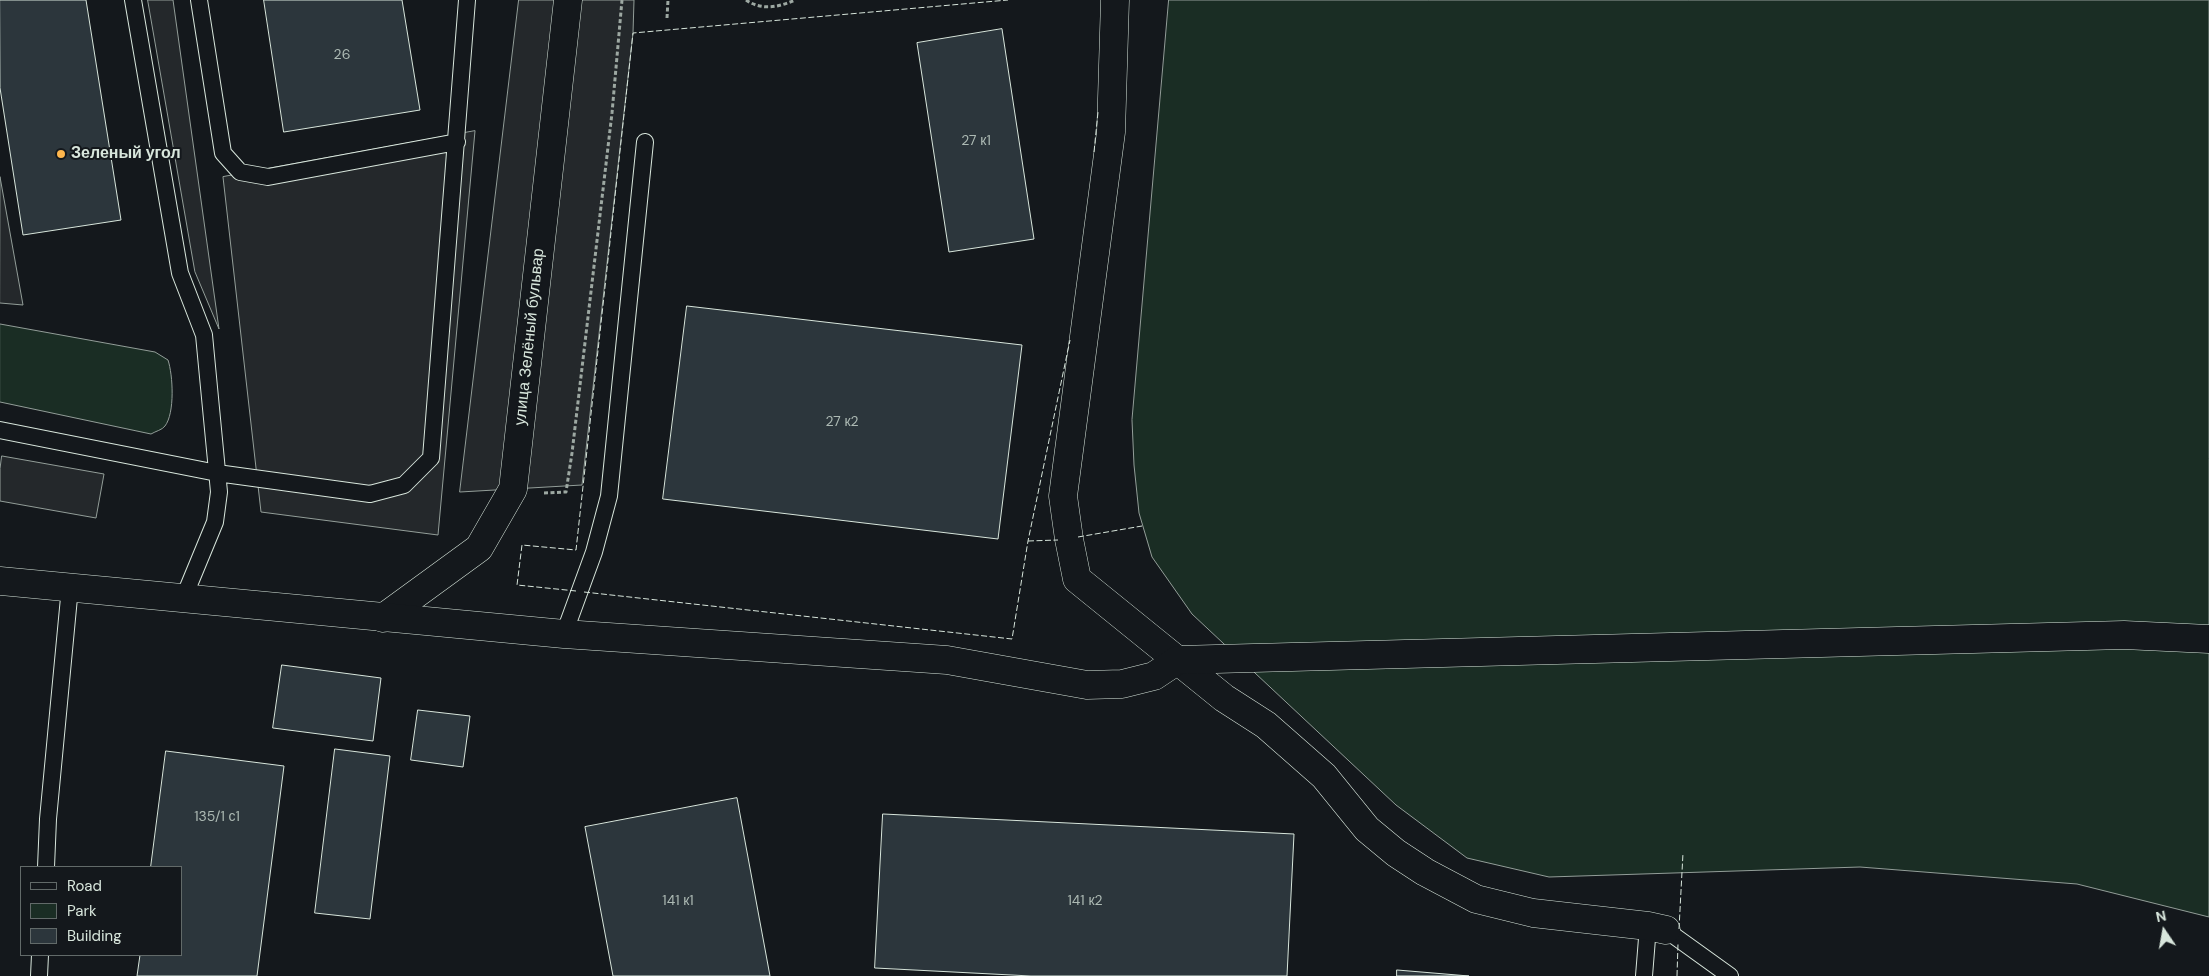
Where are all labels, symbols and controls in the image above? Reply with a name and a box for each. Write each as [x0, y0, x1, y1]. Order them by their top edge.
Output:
house number: 26 [334, 47, 350, 63]
house number: 27 к1 [961, 133, 991, 149]
place label: Зеленый угол [71, 144, 181, 164]
marker: Зеленый угол [55, 148, 67, 160]
street label: улица Зелёный бульвар [511, 247, 549, 427]
house number: 27 к2 [825, 414, 859, 430]
house number: 135/1 с1 [194, 809, 240, 825]
legend [20, 866, 182, 956]
text: Road [67, 876, 102, 896]
house number: 141 к1 [662, 893, 694, 909]
house number: 141 к2 [1067, 893, 1103, 909]
text: Park [67, 901, 97, 921]
north arrow [2139, 906, 2189, 956]
text: N [2154, 906, 2168, 926]
text: Building [67, 926, 122, 946]

